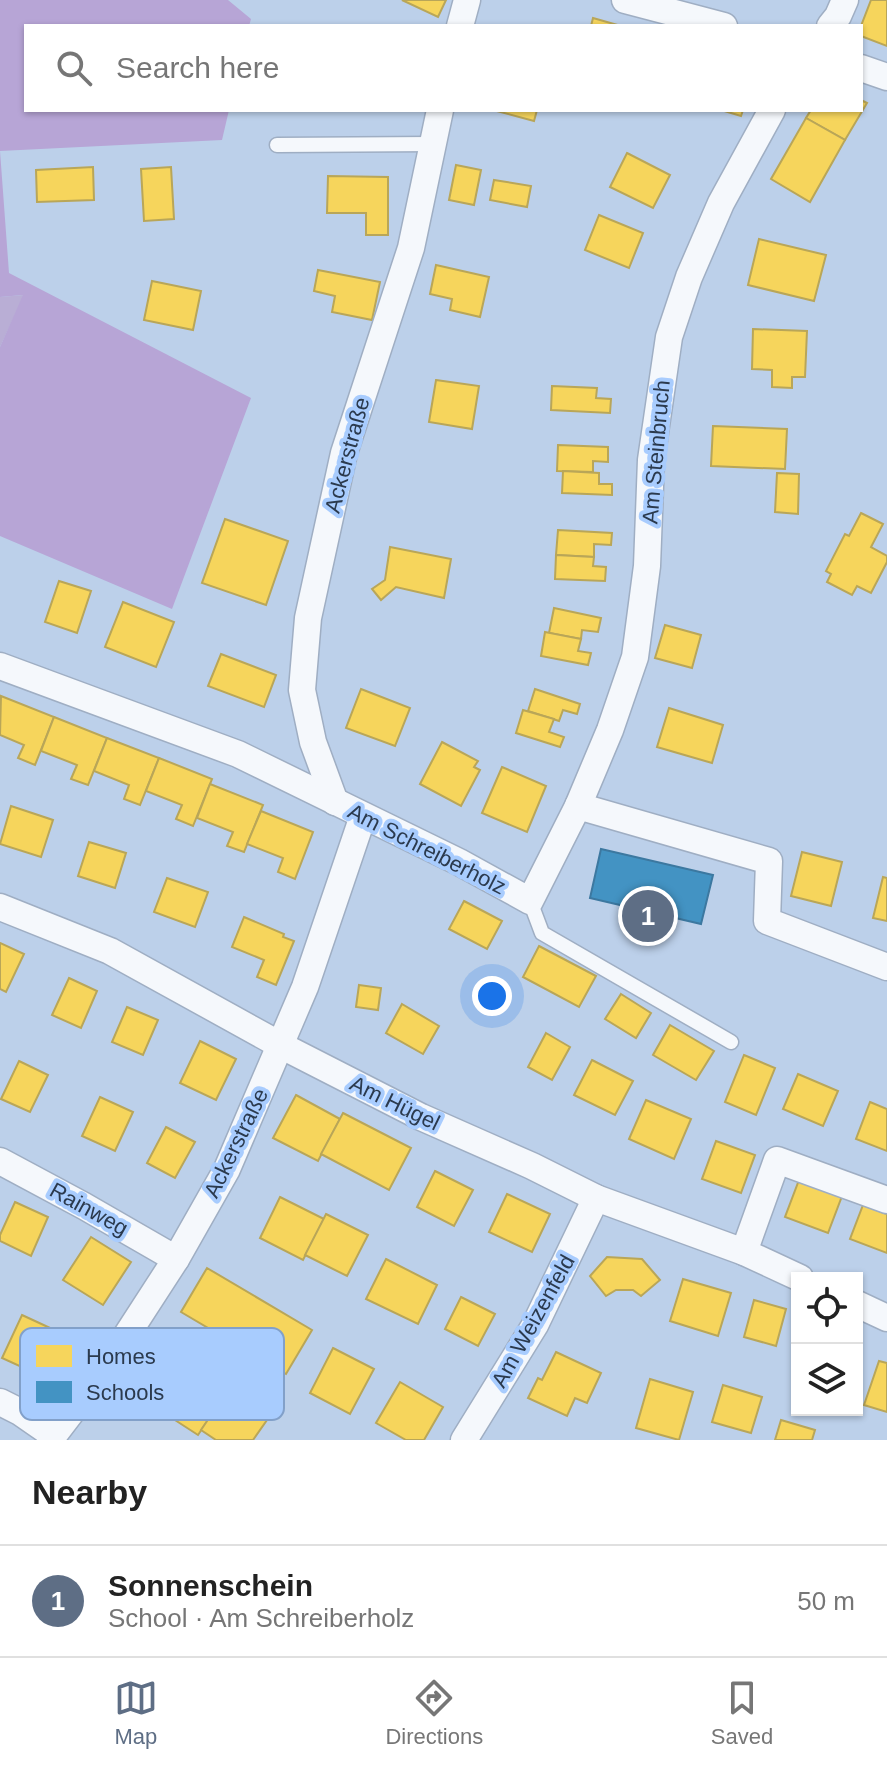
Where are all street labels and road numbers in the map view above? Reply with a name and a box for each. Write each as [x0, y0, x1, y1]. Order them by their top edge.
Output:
street label: Am Steinbruch [637, 379, 675, 525]
street label: Ackerstraße [320, 394, 374, 516]
street label: Am Schreiberholz [344, 798, 510, 900]
street label: Am Hügel [346, 1071, 444, 1135]
street label: Ackerstraße [199, 1084, 273, 1202]
street label: Rainweg [46, 1177, 132, 1241]
street label: Am Weizenfeld [486, 1250, 580, 1392]

